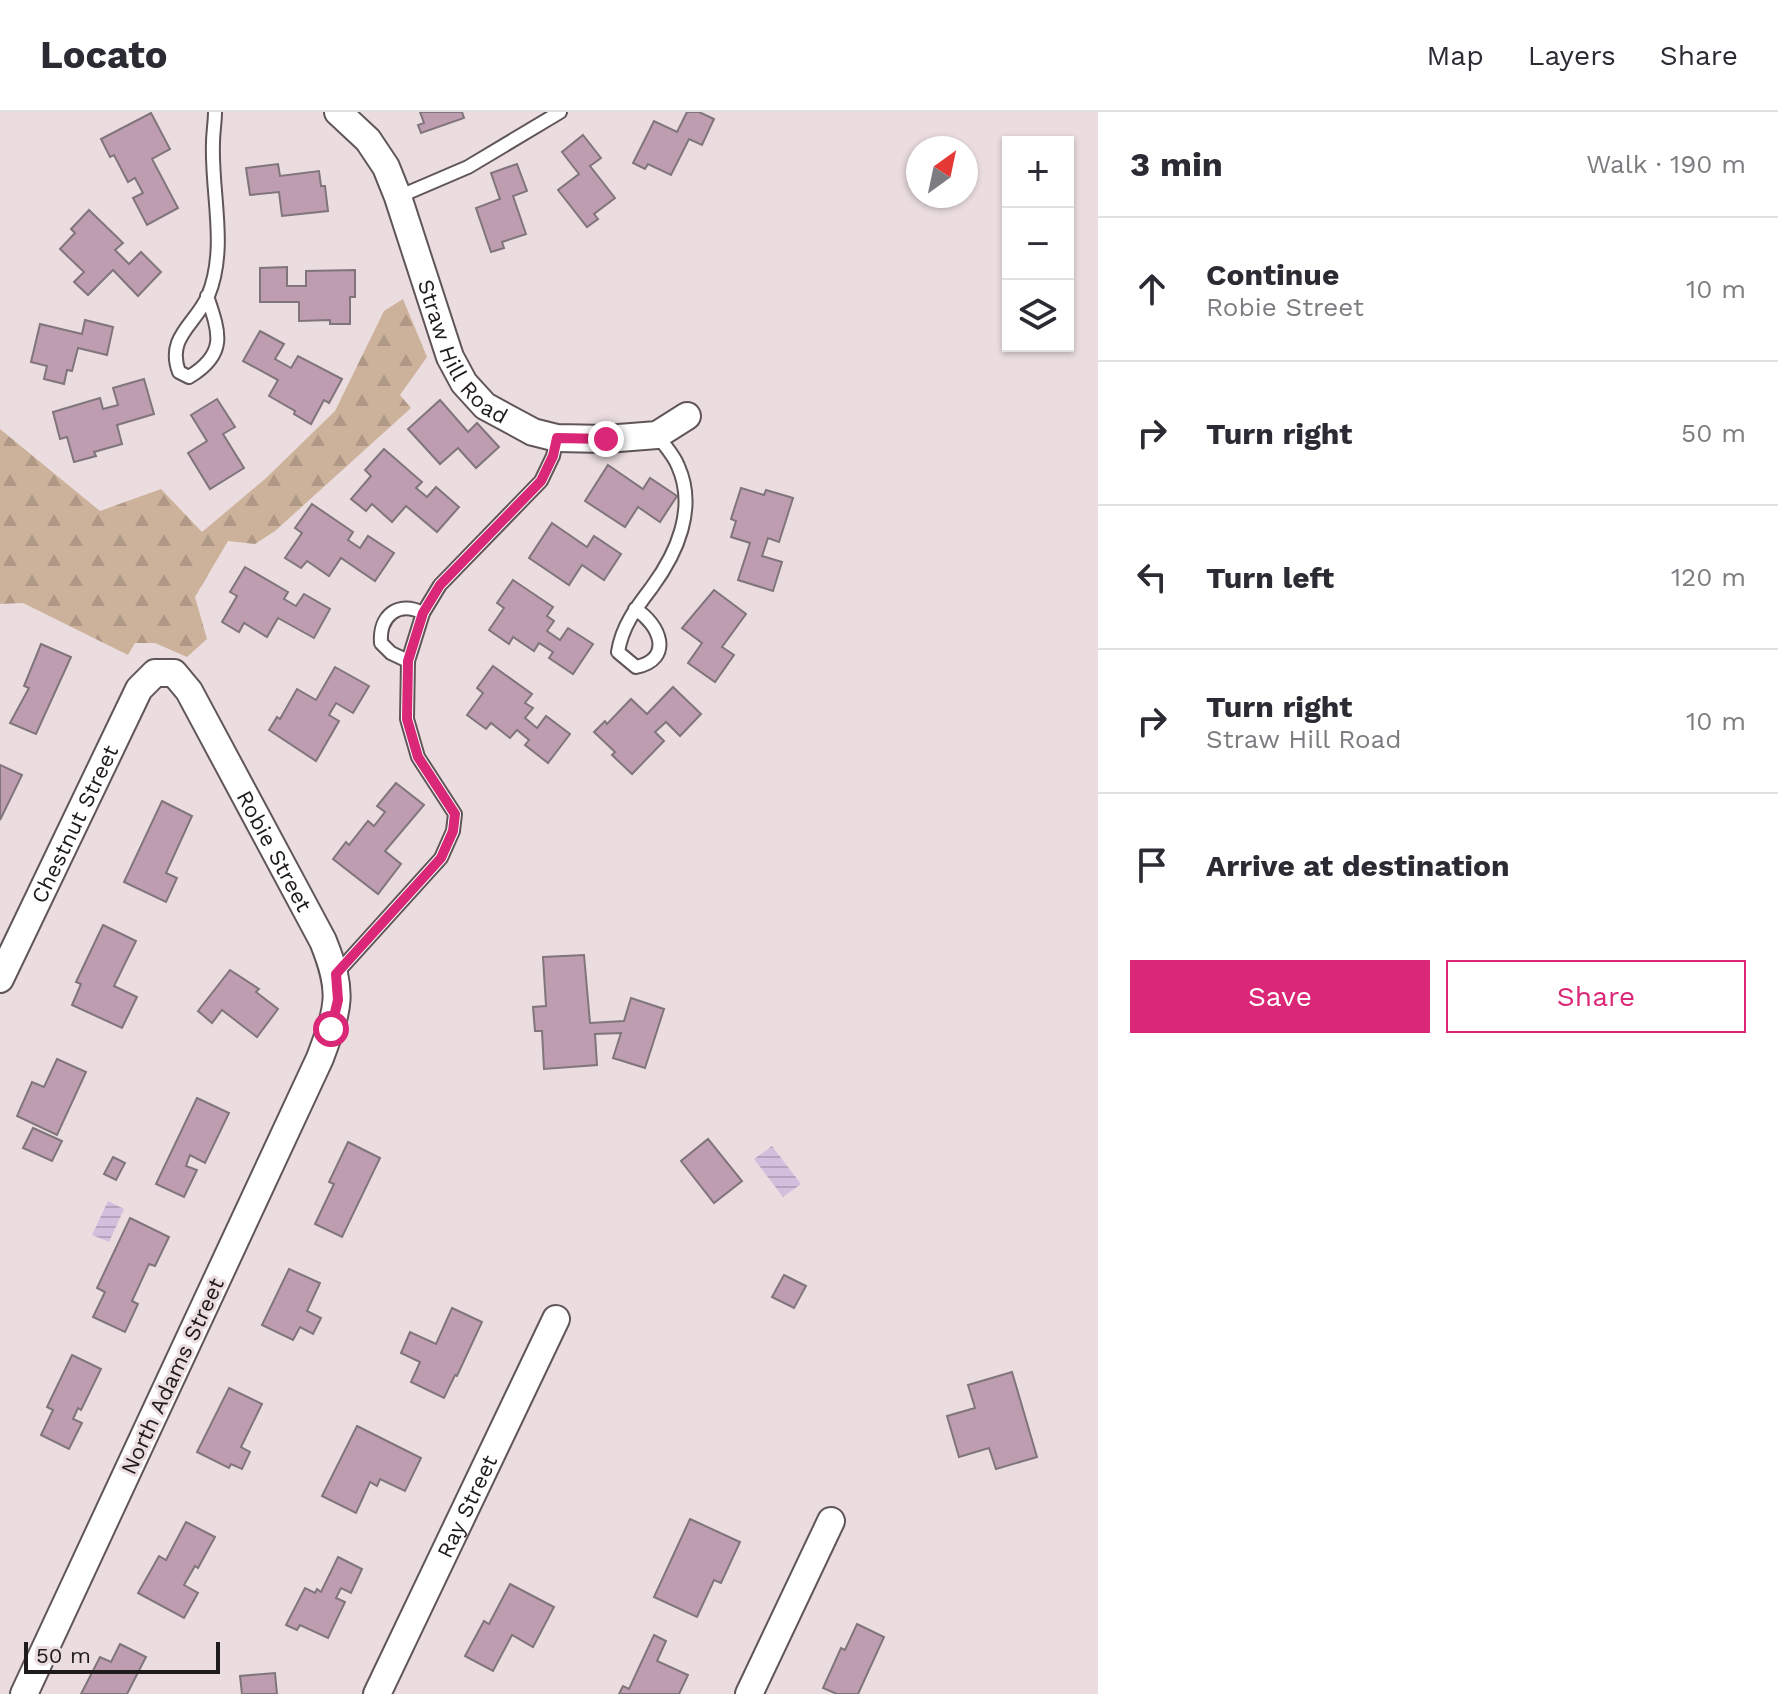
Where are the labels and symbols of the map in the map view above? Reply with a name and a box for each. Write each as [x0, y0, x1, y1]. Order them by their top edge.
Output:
north arrow [906, 136, 978, 208]
street label: Straw Hill Road [413, 276, 512, 429]
route end [588, 421, 624, 457]
street label: Chestnut Street [26, 741, 123, 907]
street label: Robie Street [232, 786, 317, 916]
route start [313, 1011, 349, 1047]
street label: North Adams Street [116, 1274, 229, 1478]
street label: Ray Street [432, 1451, 502, 1562]
scale bar [24, 1638, 220, 1674]

